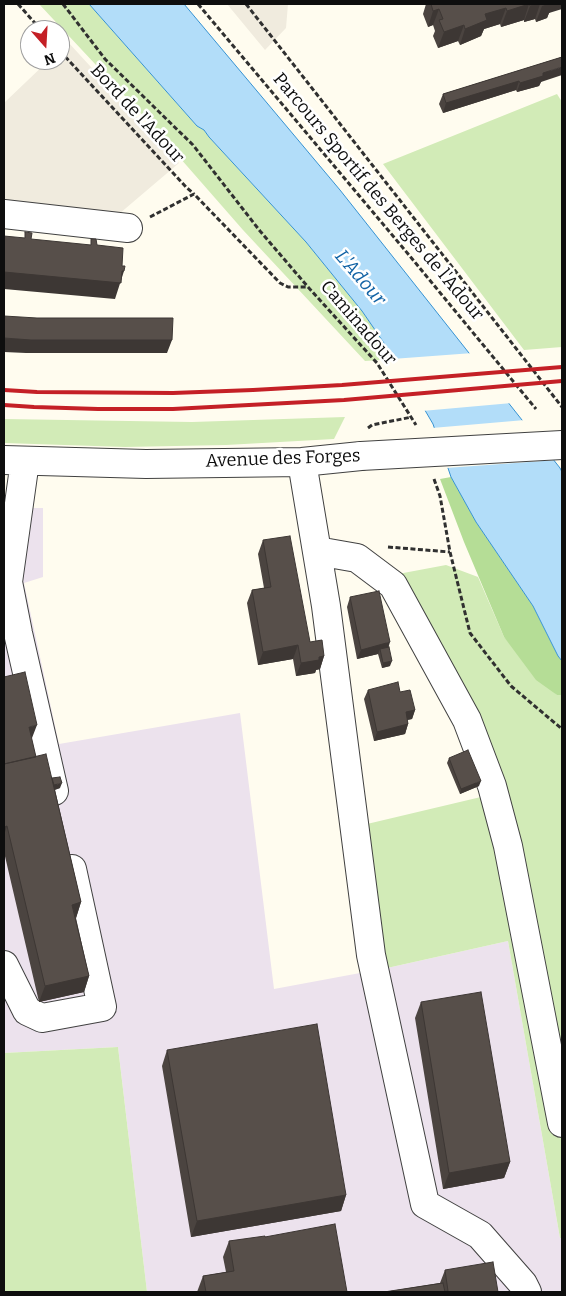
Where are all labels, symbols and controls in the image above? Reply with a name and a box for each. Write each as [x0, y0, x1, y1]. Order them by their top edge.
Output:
north arrow [20, 20, 70, 70]
text: N [42, 49, 58, 69]
street label: Bord de l'Adour [86, 60, 188, 168]
street label: Parcours Sportif des Berges de l'Adour [268, 69, 488, 325]
water label: L'Adour [330, 246, 390, 310]
street label: Caminadour [315, 276, 401, 370]
street label: Avenue des Forges [205, 446, 361, 472]

